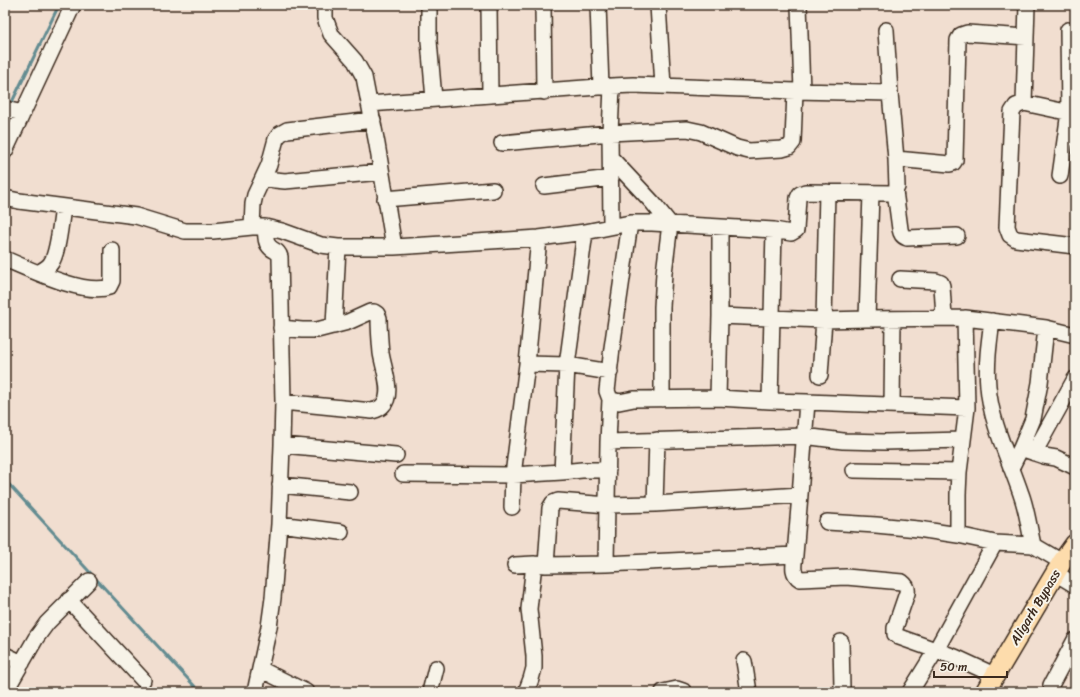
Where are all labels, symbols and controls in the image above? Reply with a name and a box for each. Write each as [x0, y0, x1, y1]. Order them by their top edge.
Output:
street label: Aligarh Bypass [1003, 565, 1067, 650]
scale bar [934, 653, 1007, 679]
text: 50 m [940, 656, 967, 678]

